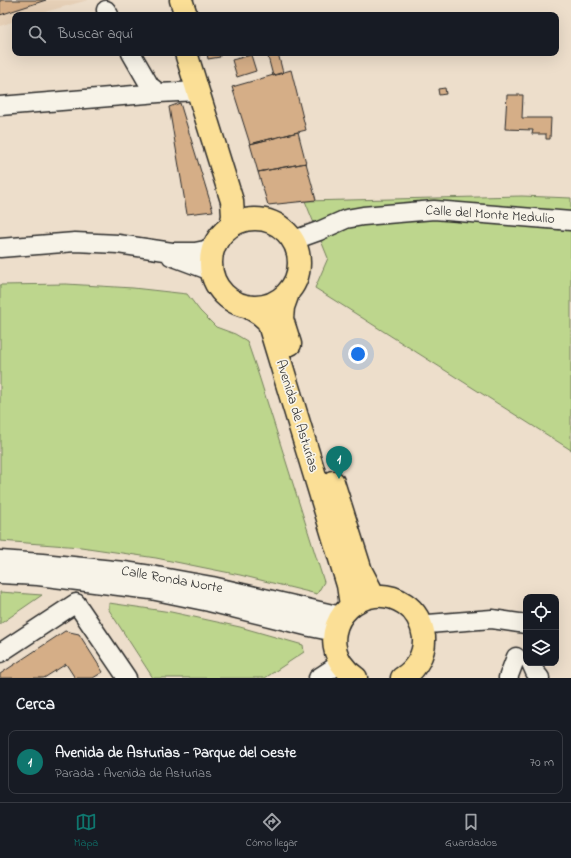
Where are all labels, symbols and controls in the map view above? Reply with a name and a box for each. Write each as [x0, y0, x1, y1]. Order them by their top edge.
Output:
search box [12, 12, 559, 56]
icon: search [26, 23, 48, 45]
text: Buscar aquí [58, 23, 133, 45]
street label: Calle del Monte Medulio [425, 200, 555, 230]
your location [348, 344, 368, 364]
street label: Avenida de Asturias [270, 357, 324, 475]
pin: 1 [326, 446, 352, 479]
street label: Calle Ronda Norte [120, 561, 225, 599]
map controls [523, 594, 559, 666]
button: locate [523, 594, 559, 630]
button: layers [523, 630, 559, 666]
text: Cerca [16, 692, 55, 717]
text: Avenida de Asturias - Parque del Oeste [55, 742, 296, 764]
text: 1 [28, 753, 32, 772]
text: 70 m [530, 753, 554, 772]
text: Parada · Avenida de Asturias [55, 764, 212, 783]
tab: Mapa [74, 811, 98, 851]
tab: Cómo llegar [246, 811, 298, 851]
tab: Guardados [445, 811, 497, 851]

